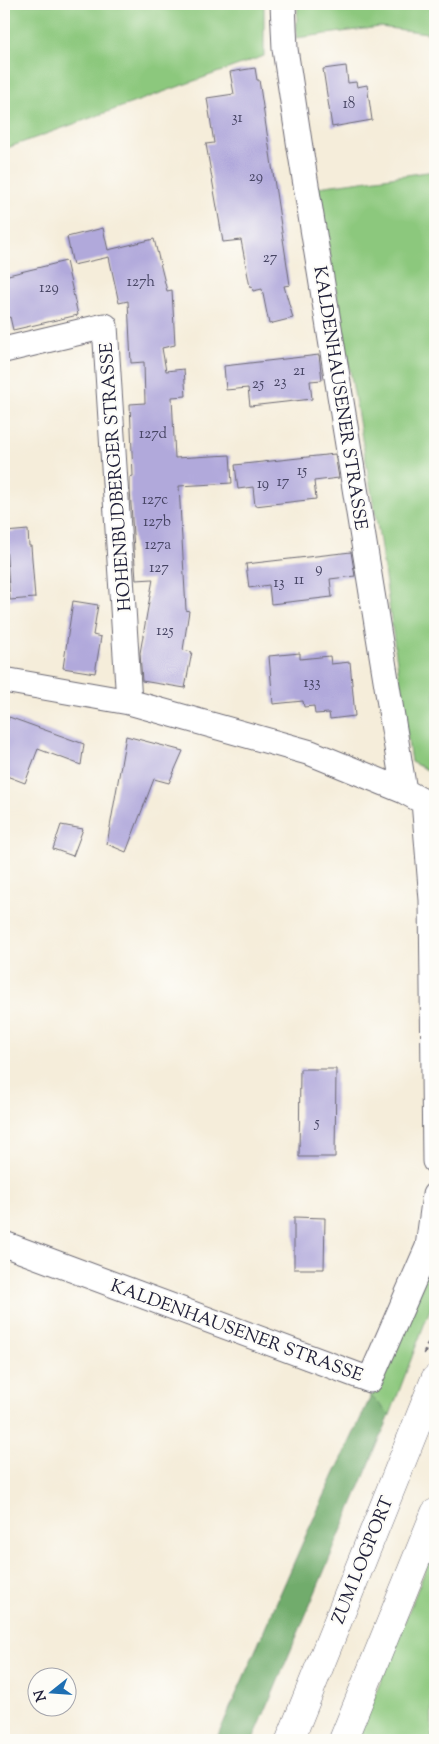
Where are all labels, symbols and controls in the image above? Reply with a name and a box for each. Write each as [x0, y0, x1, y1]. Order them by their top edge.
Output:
house number: 18 [343, 94, 355, 115]
house number: 31 [231, 108, 243, 129]
house number: 29 [249, 167, 263, 188]
house number: 27 [263, 248, 278, 269]
street label: KALDENHAUSENER STRASSE [305, 264, 373, 532]
house number: 127h [127, 272, 155, 293]
house number: 129 [39, 278, 59, 299]
street label: HOHENBUDBERGER STRASSE [95, 342, 139, 612]
house number: 21 [293, 361, 305, 382]
house number: 23 [273, 372, 287, 393]
house number: 25 [252, 374, 264, 395]
house number: 127d [139, 424, 167, 445]
house number: 15 [297, 461, 307, 482]
house number: 17 [277, 472, 290, 493]
house number: 19 [257, 474, 269, 495]
house number: 127c [142, 490, 168, 511]
house number: 127b [143, 512, 171, 533]
house number: 127a [145, 535, 171, 556]
house number: 127 [149, 558, 169, 579]
house number: 9 [315, 559, 323, 580]
house number: 11 [294, 570, 304, 591]
house number: 13 [273, 573, 285, 594]
house number: 125 [156, 621, 174, 642]
house number: 133 [303, 673, 321, 694]
house number: 5 [313, 1113, 320, 1134]
street label: KALDENHAUSENER STRASSE [106, 1274, 366, 1390]
street label: ZUM LOGPORT [326, 1493, 401, 1628]
north arrow [28, 1666, 78, 1716]
text: N [30, 1687, 53, 1703]

